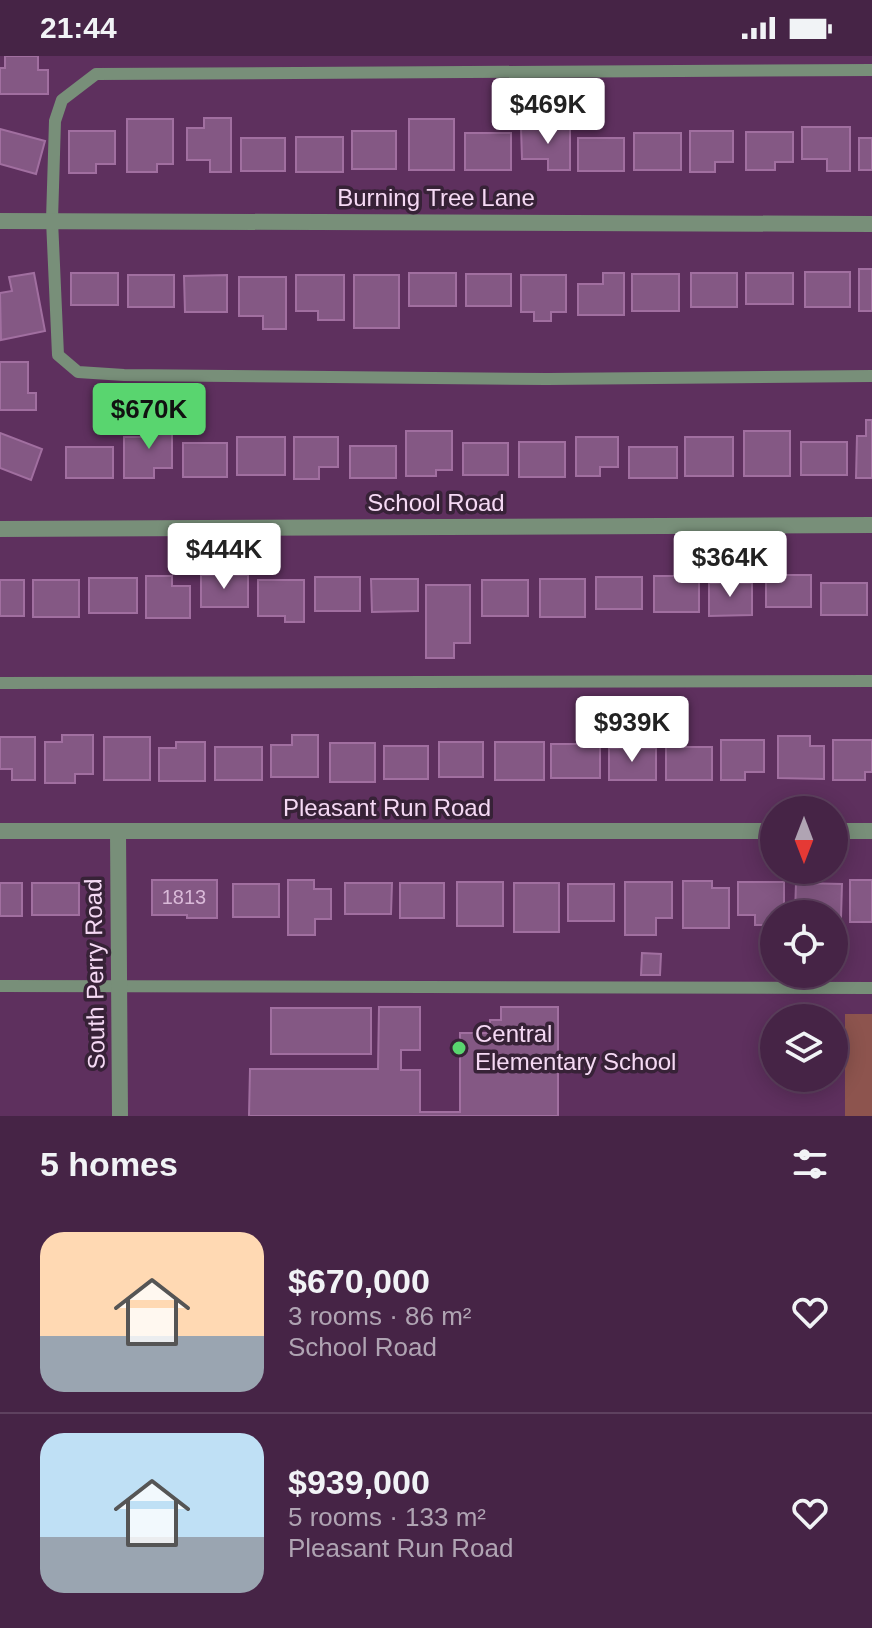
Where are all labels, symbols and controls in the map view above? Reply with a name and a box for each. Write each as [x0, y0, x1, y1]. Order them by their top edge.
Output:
text: 21:44 [40, 11, 117, 44]
pin: $469K [492, 78, 604, 146]
text: $469K [510, 89, 586, 119]
street label: Burning Tree Lane [337, 184, 535, 211]
pin: $670K [93, 383, 205, 451]
text: $670K [111, 394, 187, 424]
street label: School Road [367, 489, 505, 516]
pin: $444K [168, 523, 280, 591]
pin: $364K [674, 531, 786, 599]
text: $444K [186, 534, 262, 564]
text: $364K [692, 542, 768, 572]
pin: $939K [576, 696, 688, 764]
text: $939K [594, 707, 670, 737]
street label: Pleasant Run Road [283, 794, 491, 821]
north arrow [760, 796, 848, 884]
map controls [760, 796, 848, 1092]
street label: South Perry Road [79, 878, 110, 1070]
house number: 1813 [162, 886, 206, 908]
button: locate [760, 900, 848, 988]
button: layers [760, 1004, 848, 1092]
place label: Central Elementary School [475, 1020, 676, 1075]
marker: Central Elementary School [450, 1039, 468, 1057]
icon: filters [788, 1142, 832, 1186]
text: 5 homes [40, 1145, 178, 1183]
text: $670,000 [288, 1262, 430, 1300]
icon: home [104, 1264, 200, 1360]
icon: heart [788, 1290, 832, 1334]
text: 3 rooms · 86 m² [288, 1301, 472, 1331]
text: School Road [288, 1332, 437, 1362]
text: $939,000 [288, 1463, 430, 1501]
icon: home [104, 1465, 200, 1561]
icon: heart [788, 1491, 832, 1535]
text: 5 rooms · 133 m² [288, 1502, 486, 1532]
text: Pleasant Run Road [288, 1533, 513, 1563]

